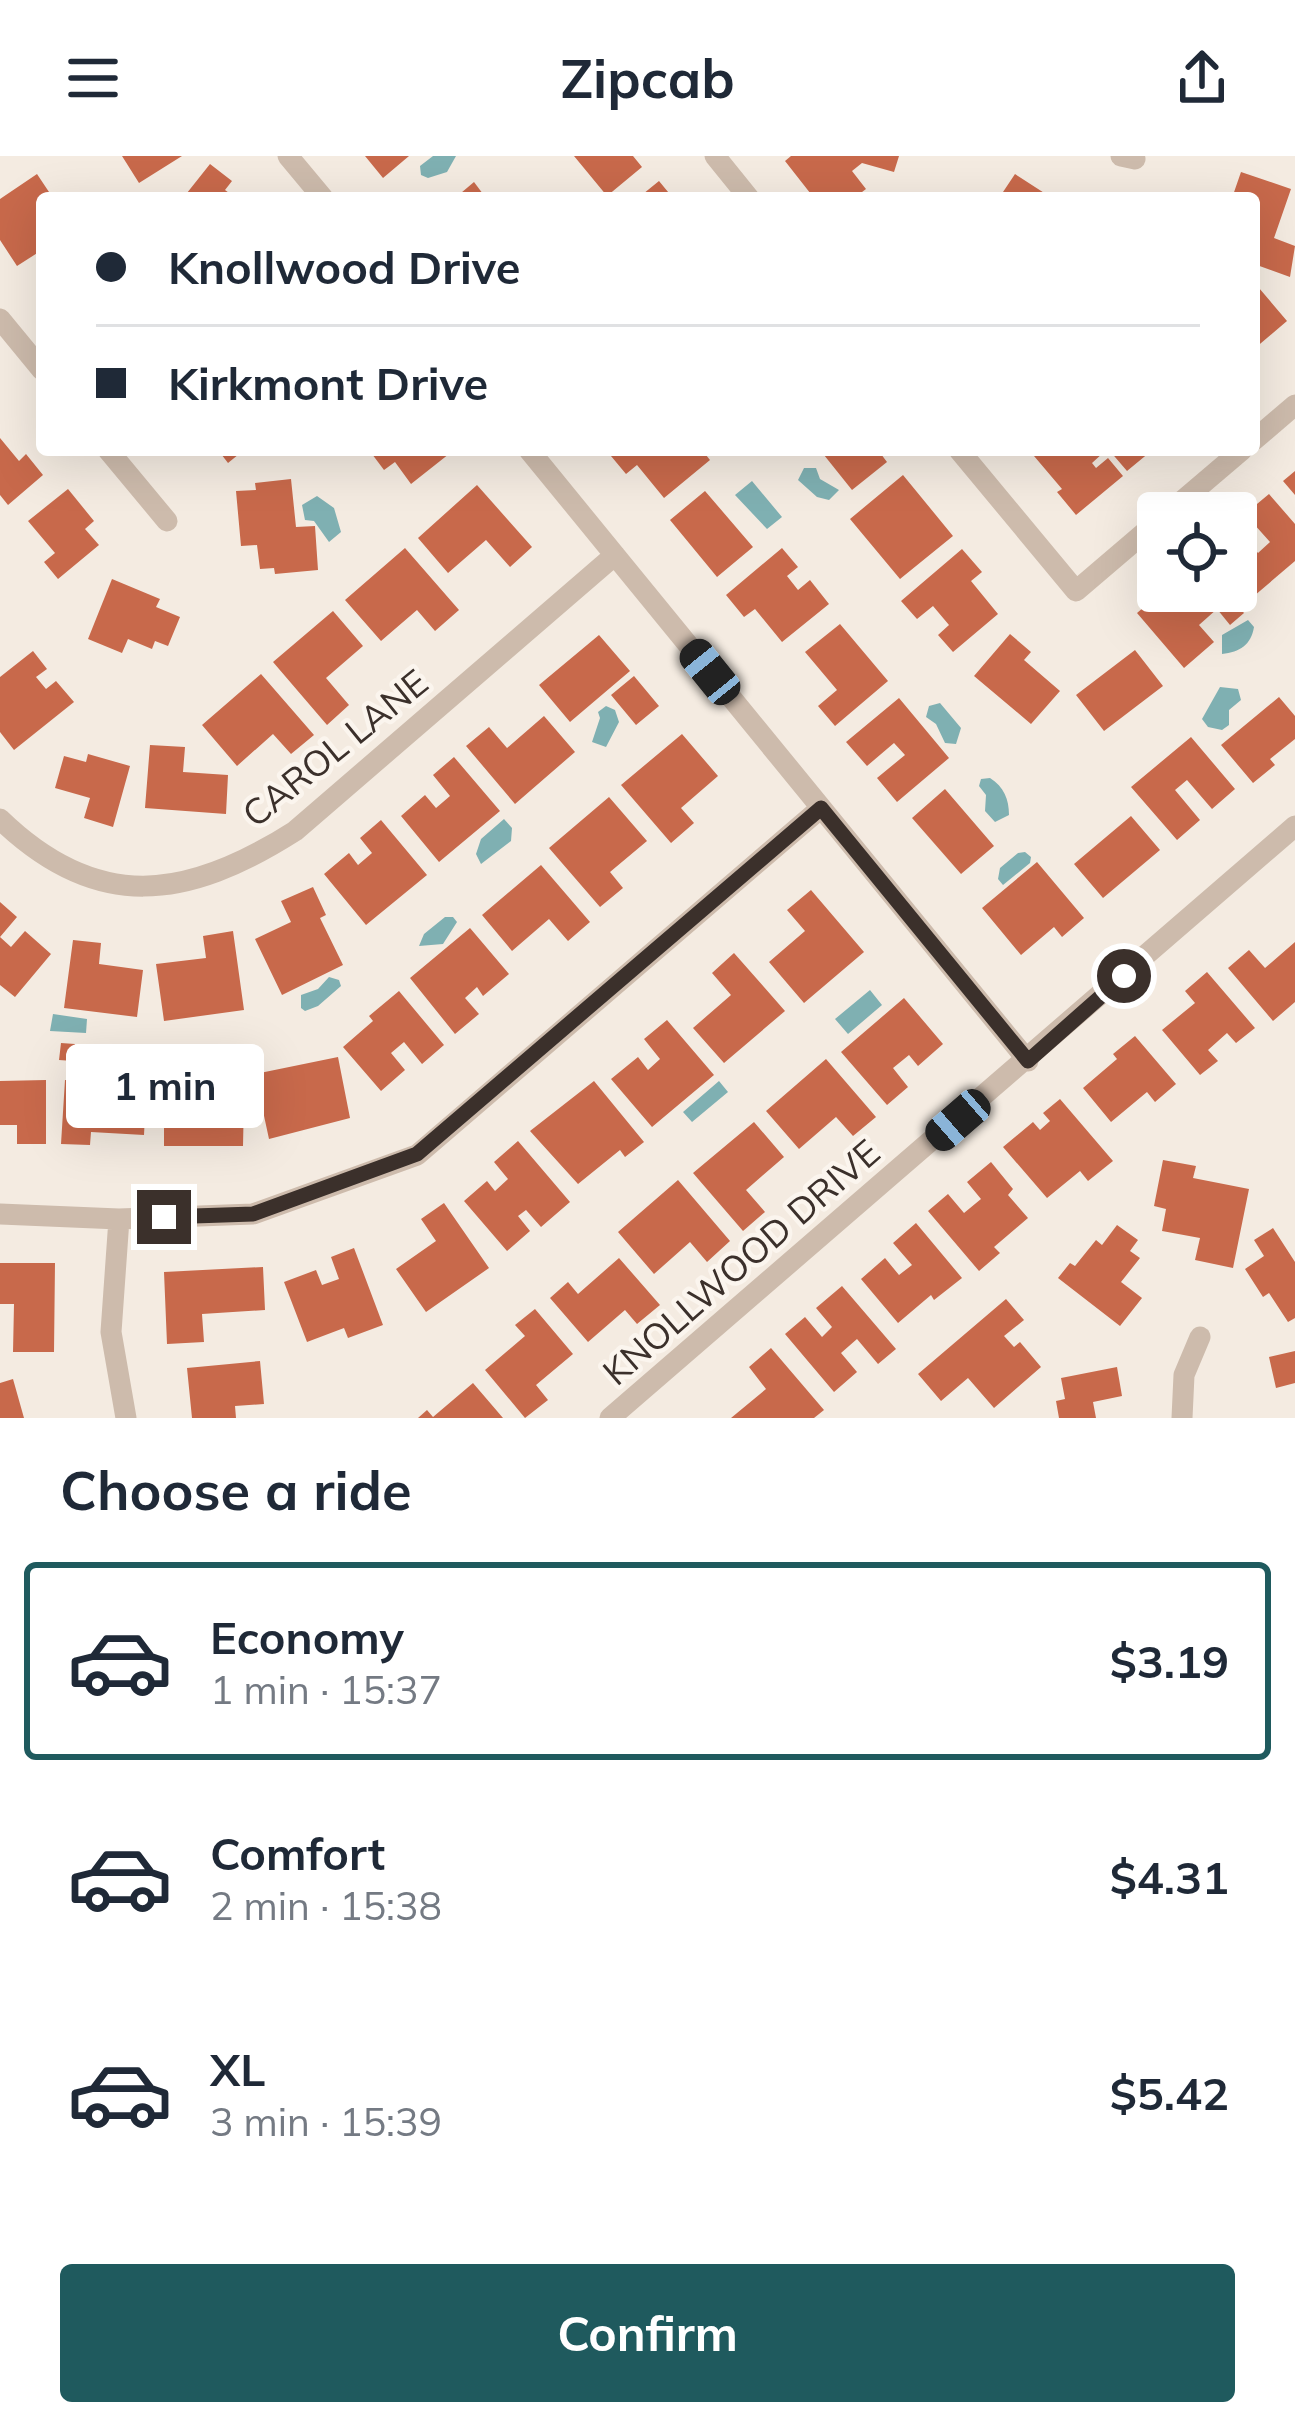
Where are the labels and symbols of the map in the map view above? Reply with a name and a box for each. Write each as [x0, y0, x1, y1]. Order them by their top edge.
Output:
car [673, 633, 747, 711]
street label: CAROL LANE [233, 659, 436, 836]
route start [1097, 949, 1151, 1003]
callout: 1 min [65, 1043, 263, 1127]
car [919, 1083, 997, 1157]
street label: KNOLLWOOD DRIVE [593, 1129, 888, 1394]
route end [137, 1190, 191, 1244]

